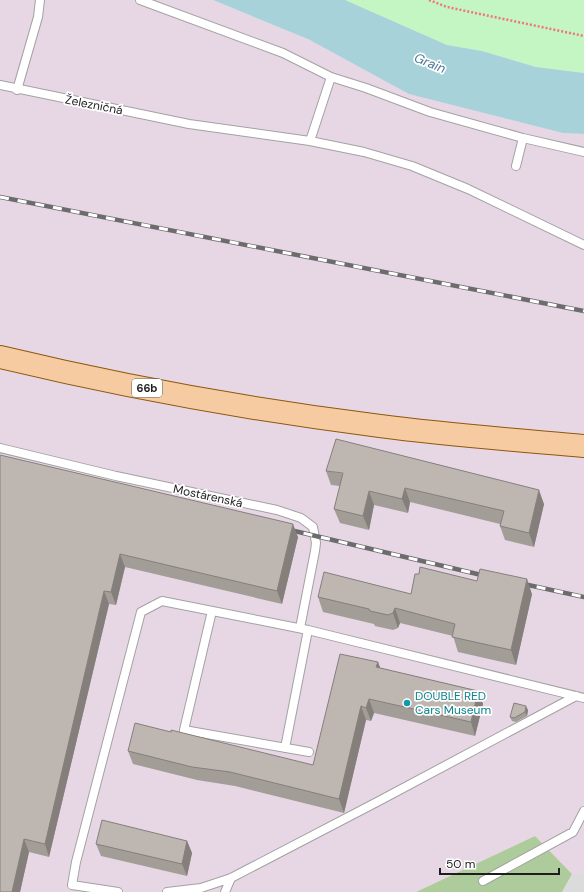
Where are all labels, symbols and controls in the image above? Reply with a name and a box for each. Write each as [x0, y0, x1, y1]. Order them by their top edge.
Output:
water label: Grain [412, 49, 448, 77]
street label: Železničná [64, 92, 124, 118]
road number: 66b [132, 379, 162, 397]
street label: Mostárenská [172, 481, 244, 511]
place label: DOUBLE RED Cars Museum [415, 688, 491, 718]
marker: DOUBLE RED Cars Museum [402, 698, 412, 708]
scale bar [440, 850, 559, 876]
text: 50 m [446, 856, 475, 872]

